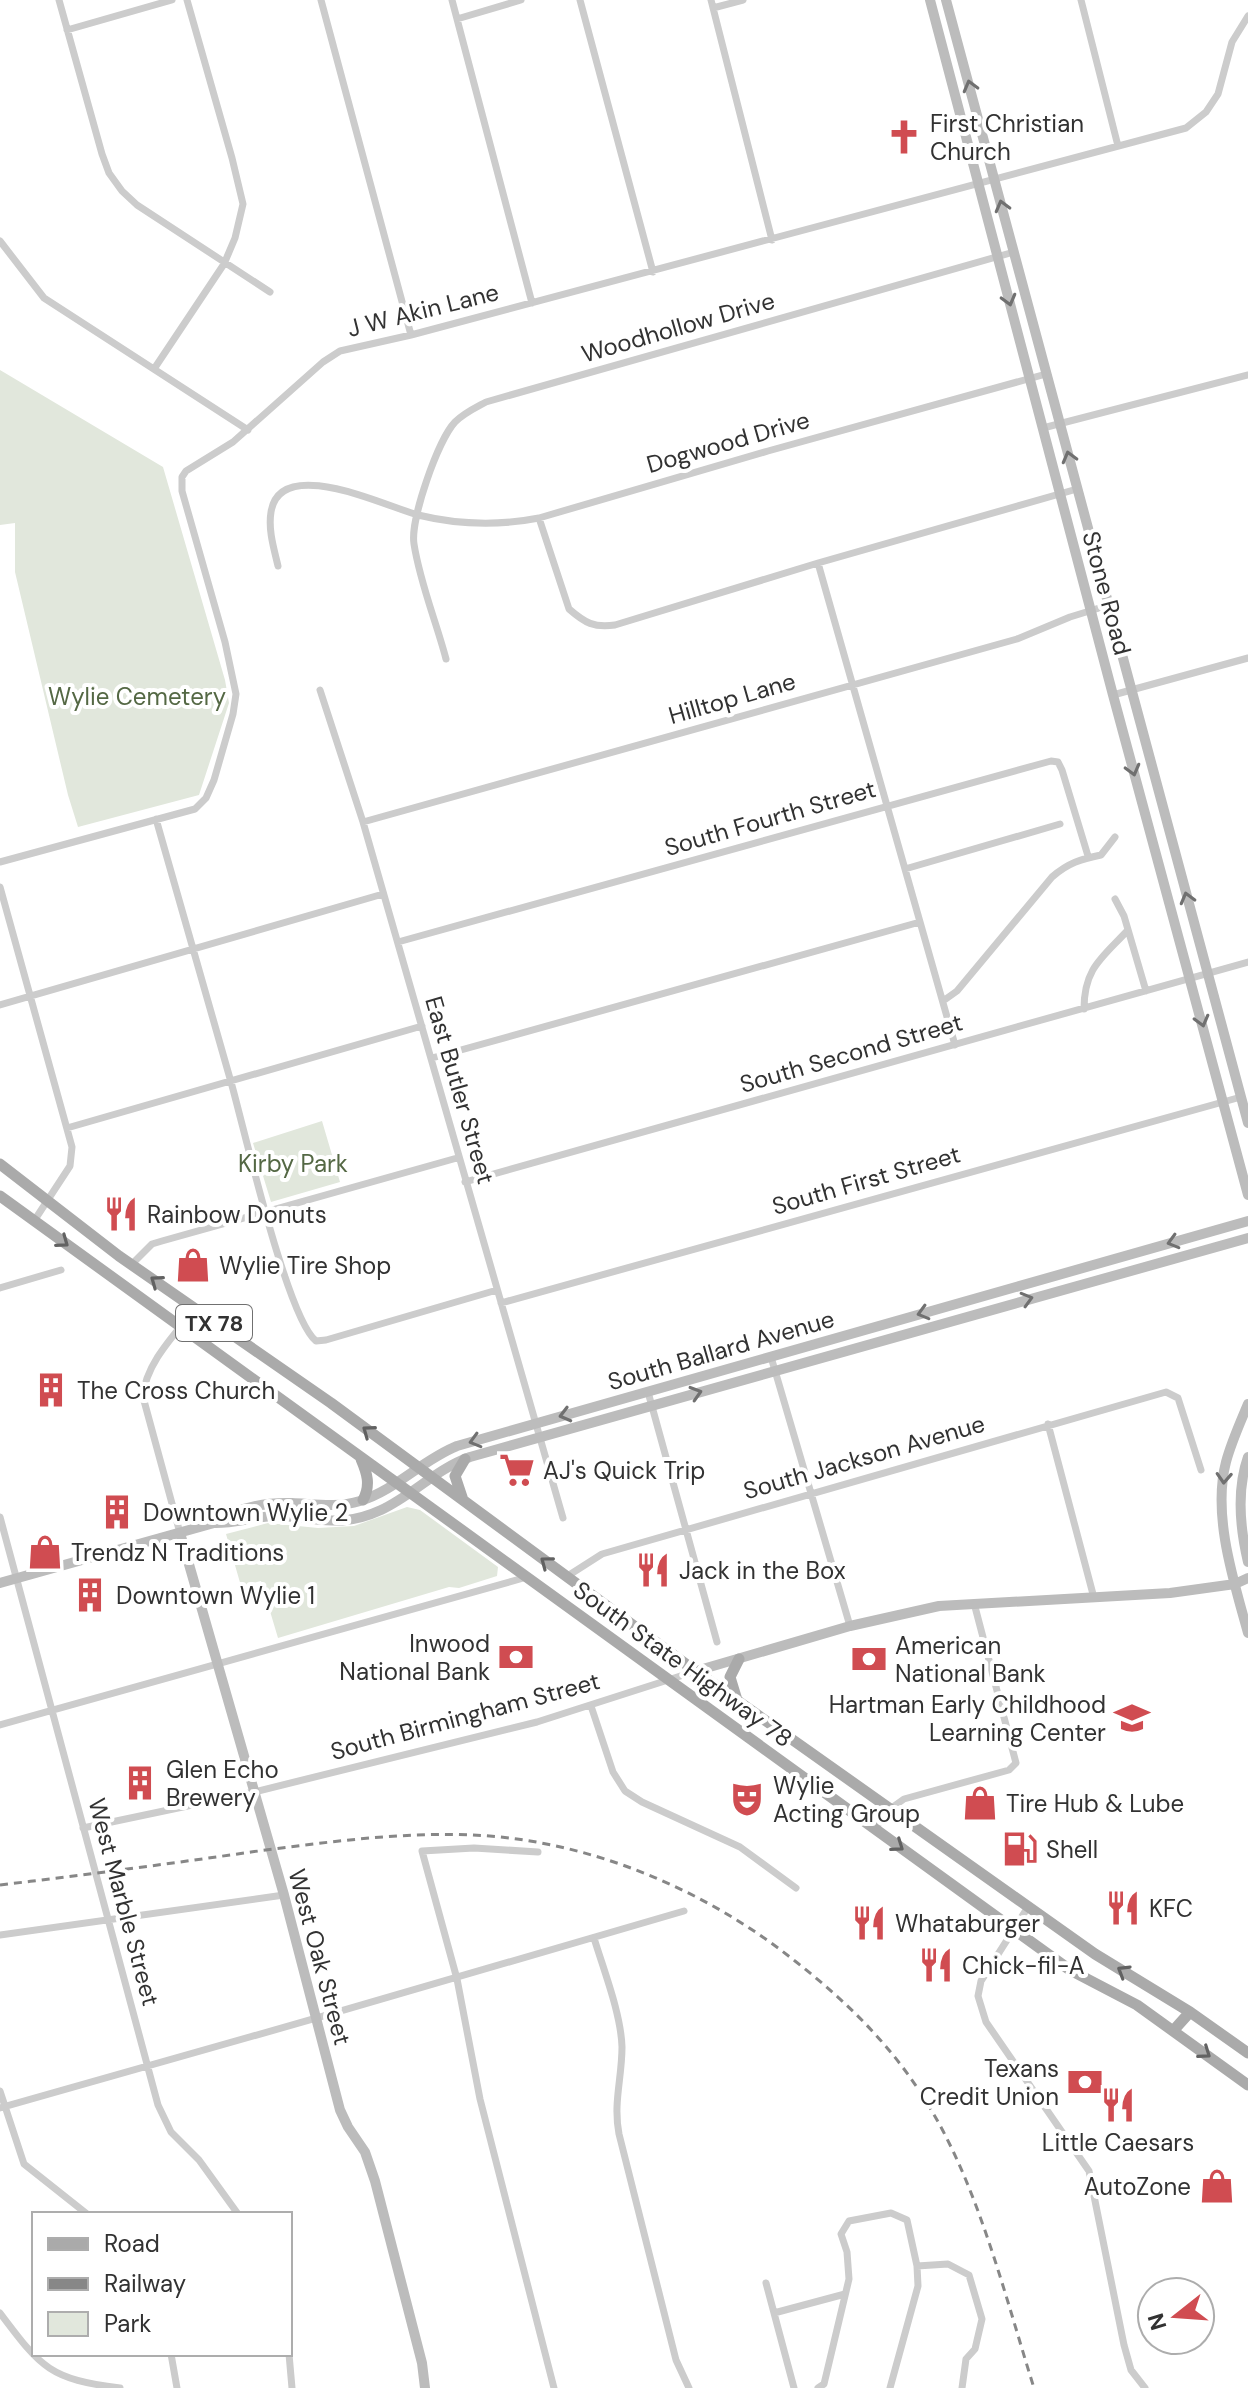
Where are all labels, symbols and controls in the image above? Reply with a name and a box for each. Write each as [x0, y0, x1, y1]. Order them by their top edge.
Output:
one-way arrow [962, 80, 979, 94]
place label: First Christian Church [930, 108, 1084, 167]
church icon: First Christian Church [885, 118, 923, 156]
one-way arrow [994, 200, 1011, 214]
street label: J W Akin Lane [344, 276, 502, 344]
street label: Woodhollow Drive [578, 285, 778, 369]
one-way arrow [1000, 292, 1017, 306]
street label: Dogwood Drive [643, 404, 813, 480]
one-way arrow [1062, 451, 1078, 465]
street label: Stone Road [1076, 528, 1138, 658]
street label: Hilltop Lane [665, 665, 799, 731]
park label: Wylie Cemetery [48, 681, 226, 712]
one-way arrow [1124, 762, 1141, 776]
street label: South Fourth Street [661, 773, 879, 863]
one-way arrow [1180, 891, 1197, 905]
street label: East Butler Street [418, 993, 502, 1187]
street label: South Second Street [736, 1006, 966, 1100]
one-way arrow [1192, 1013, 1209, 1027]
street label: South First Street [768, 1138, 964, 1222]
park label: Kirby Park [238, 1148, 348, 1179]
restaurant icon: Rainbow Donuts [102, 1195, 140, 1233]
place label: Rainbow Donuts [147, 1199, 327, 1230]
one-way arrow [54, 1232, 69, 1246]
one-way arrow [1166, 1233, 1180, 1249]
shop icon: Wylie Tire Shop [174, 1246, 212, 1284]
place label: Wylie Tire Shop [219, 1250, 391, 1281]
one-way arrow [150, 1276, 164, 1290]
one-way arrow [1019, 1292, 1033, 1309]
street label: South Ballard Avenue [604, 1303, 838, 1397]
one-way arrow [916, 1304, 930, 1320]
road number: TX 78 [176, 1305, 252, 1341]
building icon: The Cross Church [32, 1371, 70, 1409]
place label: The Cross Church [77, 1375, 275, 1406]
one-way arrow [688, 1386, 702, 1402]
one-way arrow [559, 1406, 572, 1423]
street label: South Jackson Avenue [740, 1408, 988, 1506]
one-way arrow [362, 1426, 377, 1440]
one-way arrow [469, 1431, 483, 1448]
supermarket icon: AJ's Quick Trip [498, 1451, 536, 1489]
place label: AJ's Quick Trip [543, 1455, 705, 1486]
one-way arrow [1216, 1472, 1233, 1485]
building icon: Downtown Wylie 2 [98, 1493, 136, 1531]
place label: Downtown Wylie 2 [143, 1497, 348, 1528]
shop icon: Trendz N Traditions [26, 1533, 64, 1571]
place label: Trendz N Traditions [71, 1537, 284, 1568]
restaurant icon: Jack in the Box [634, 1551, 672, 1589]
place label: Jack in the Box [679, 1555, 846, 1586]
one-way arrow [540, 1557, 554, 1571]
street label: South State Highway 78 [567, 1574, 799, 1754]
building icon: Downtown Wylie 1 [71, 1576, 109, 1614]
place label: Downtown Wylie 1 [116, 1580, 315, 1611]
place label: Inwood National Bank [339, 1628, 490, 1687]
place label: American National Bank [895, 1630, 1046, 1689]
bank icon: Inwood National Bank [497, 1638, 535, 1676]
bank icon: American National Bank [850, 1640, 888, 1678]
street label: South Birmingham Street [327, 1665, 603, 1767]
place label: Hartman Early Childhood Learning Center [829, 1689, 1106, 1748]
school or university icon: Hartman Early Childhood Learning Center [1113, 1699, 1151, 1737]
place label: Glen Echo Brewery [166, 1754, 279, 1813]
building icon: Glen Echo Brewery [121, 1764, 159, 1802]
place label: Wylie Acting Group [773, 1770, 920, 1829]
theatre icon: Wylie Acting Group [728, 1780, 766, 1818]
shop icon: Tire Hub & Lube [961, 1784, 999, 1822]
place label: Tire Hub & Lube [1006, 1788, 1184, 1819]
street label: West Marble Street [81, 1795, 167, 2009]
fuel station icon: Shell [1001, 1830, 1039, 1868]
place label: Shell [1046, 1834, 1098, 1865]
one-way arrow [890, 1836, 904, 1851]
street label: West Oak Street [282, 1866, 358, 2048]
restaurant icon: KFC [1104, 1889, 1142, 1927]
place label: KFC [1149, 1893, 1193, 1924]
restaurant icon: Whataburger [850, 1904, 888, 1942]
place label: Whataburger [895, 1908, 1040, 1939]
restaurant icon: Chick-fil-A [917, 1946, 955, 1984]
place label: Chick-fil-A [962, 1950, 1085, 1981]
one-way arrow [1117, 1966, 1132, 1981]
one-way arrow [1196, 2043, 1210, 2058]
place label: Texans Credit Union [920, 2053, 1059, 2112]
bank icon: Texans Credit Union [1066, 2063, 1104, 2101]
restaurant icon: Little Caesars [1099, 2086, 1137, 2124]
place label: Little Caesars [1042, 2127, 1194, 2158]
shop icon: AutoZone [1198, 2167, 1236, 2205]
place label: AutoZone [1084, 2171, 1191, 2202]
legend [32, 2212, 292, 2356]
text: Road [104, 2228, 160, 2259]
text: Railway [104, 2268, 186, 2299]
north arrow [1136, 2276, 1216, 2356]
text: Park [104, 2308, 151, 2339]
text: N [1141, 2310, 1174, 2334]

